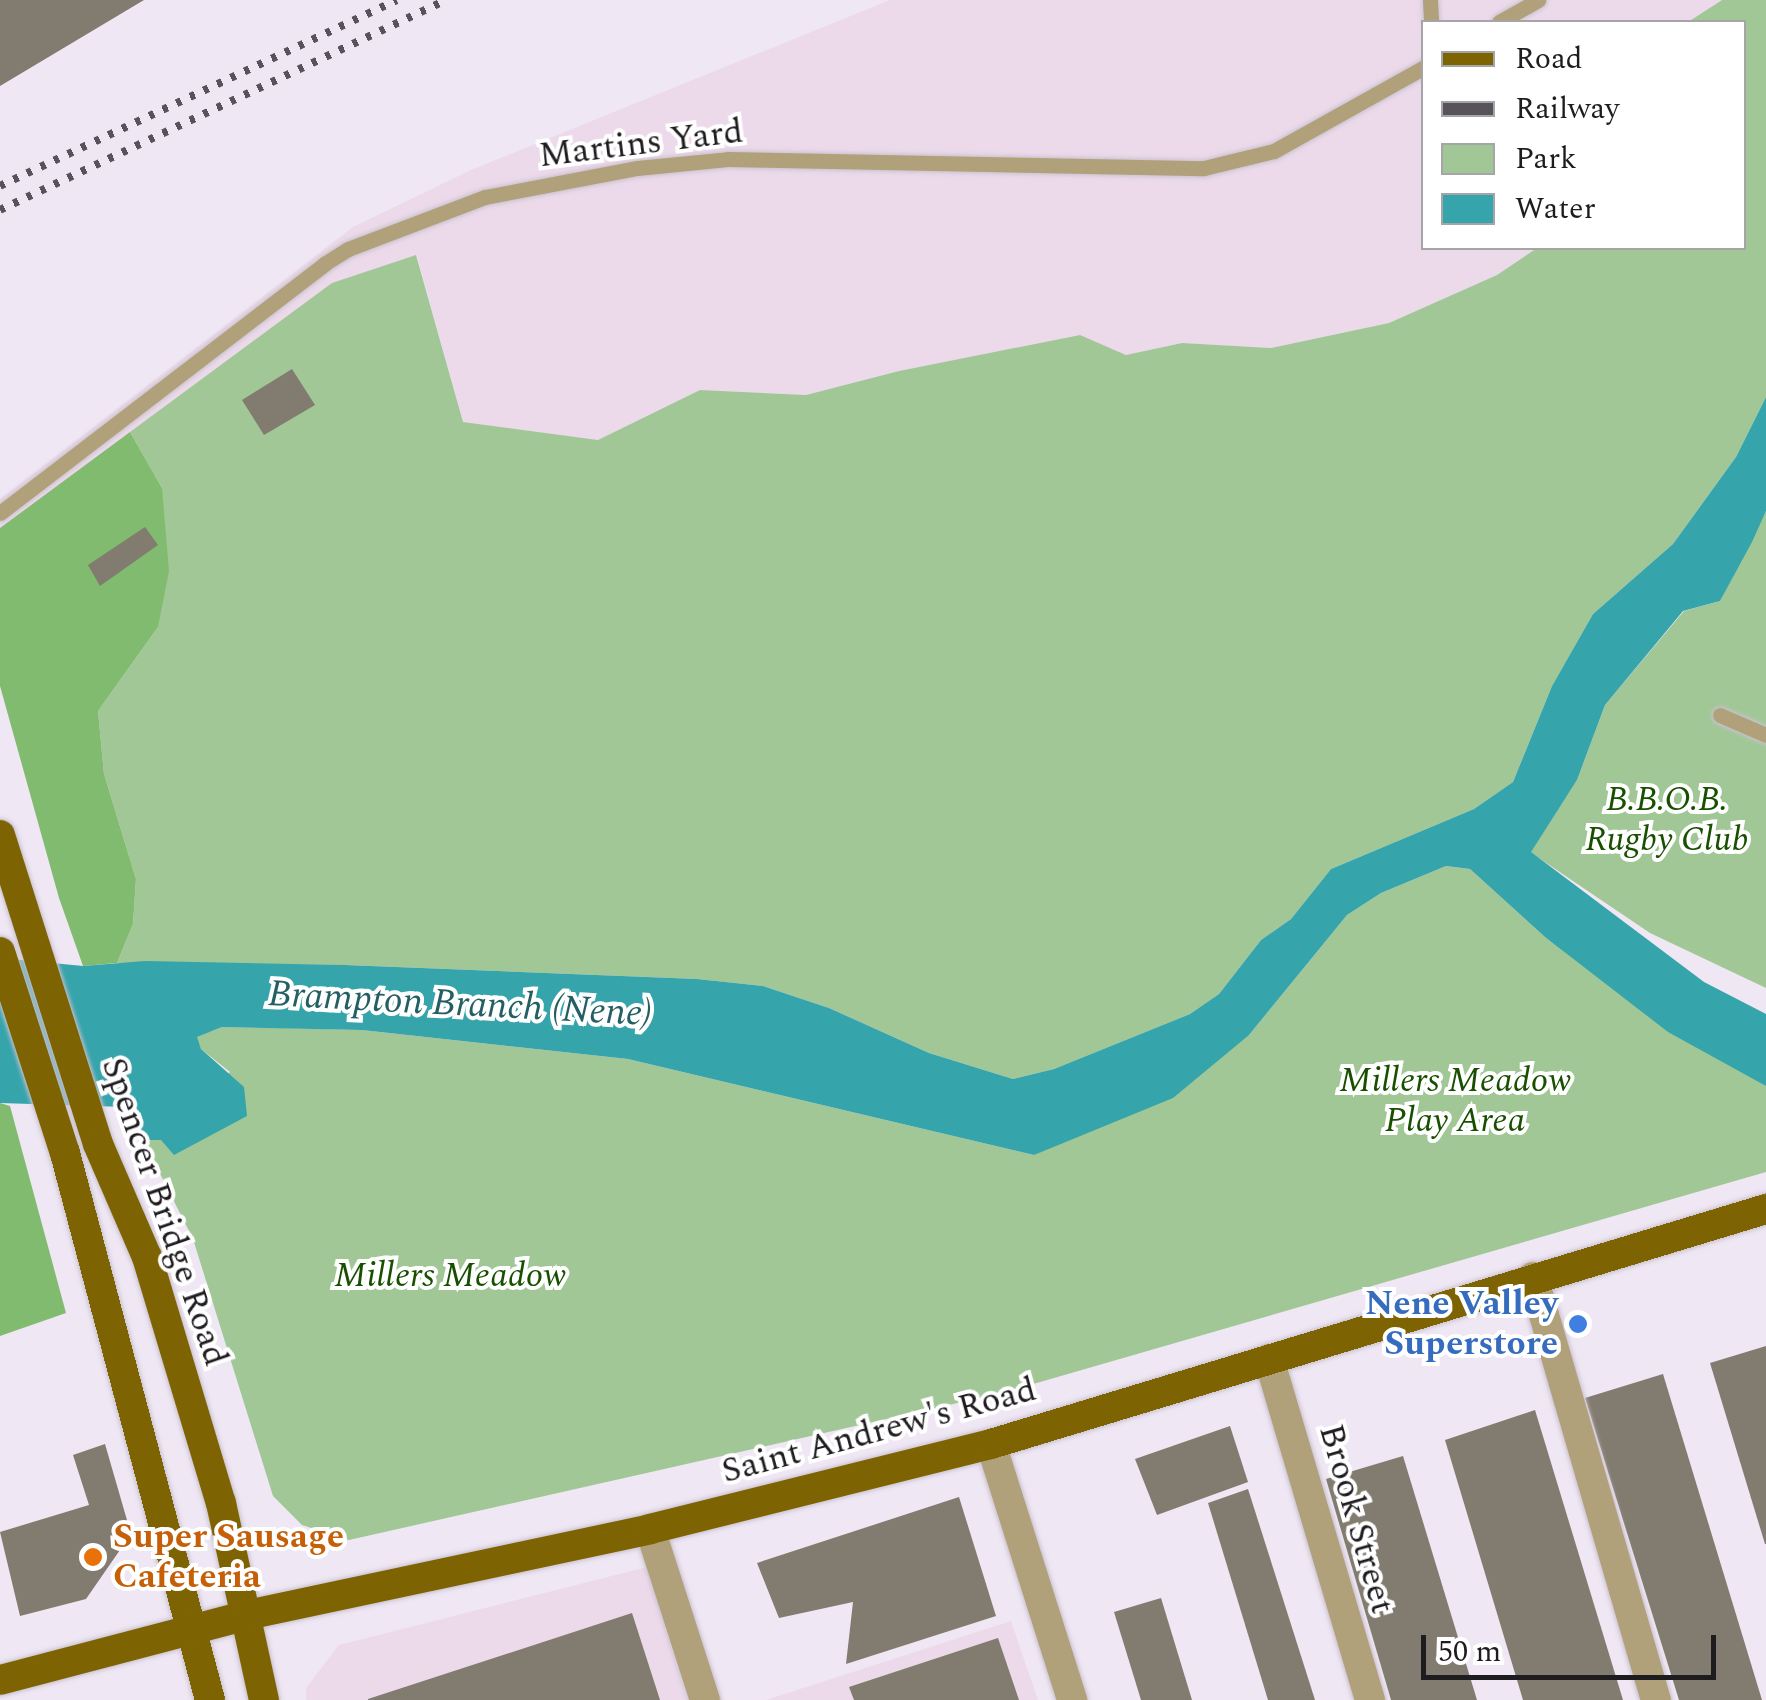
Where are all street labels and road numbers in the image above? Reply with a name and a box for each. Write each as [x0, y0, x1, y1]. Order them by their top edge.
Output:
street label: Martins Yard [536, 111, 746, 177]
street label: Spencer Bridge Road [92, 1052, 236, 1372]
street label: Saint Andrew's Road [717, 1369, 1041, 1493]
street label: Brook Street [1309, 1419, 1403, 1619]

